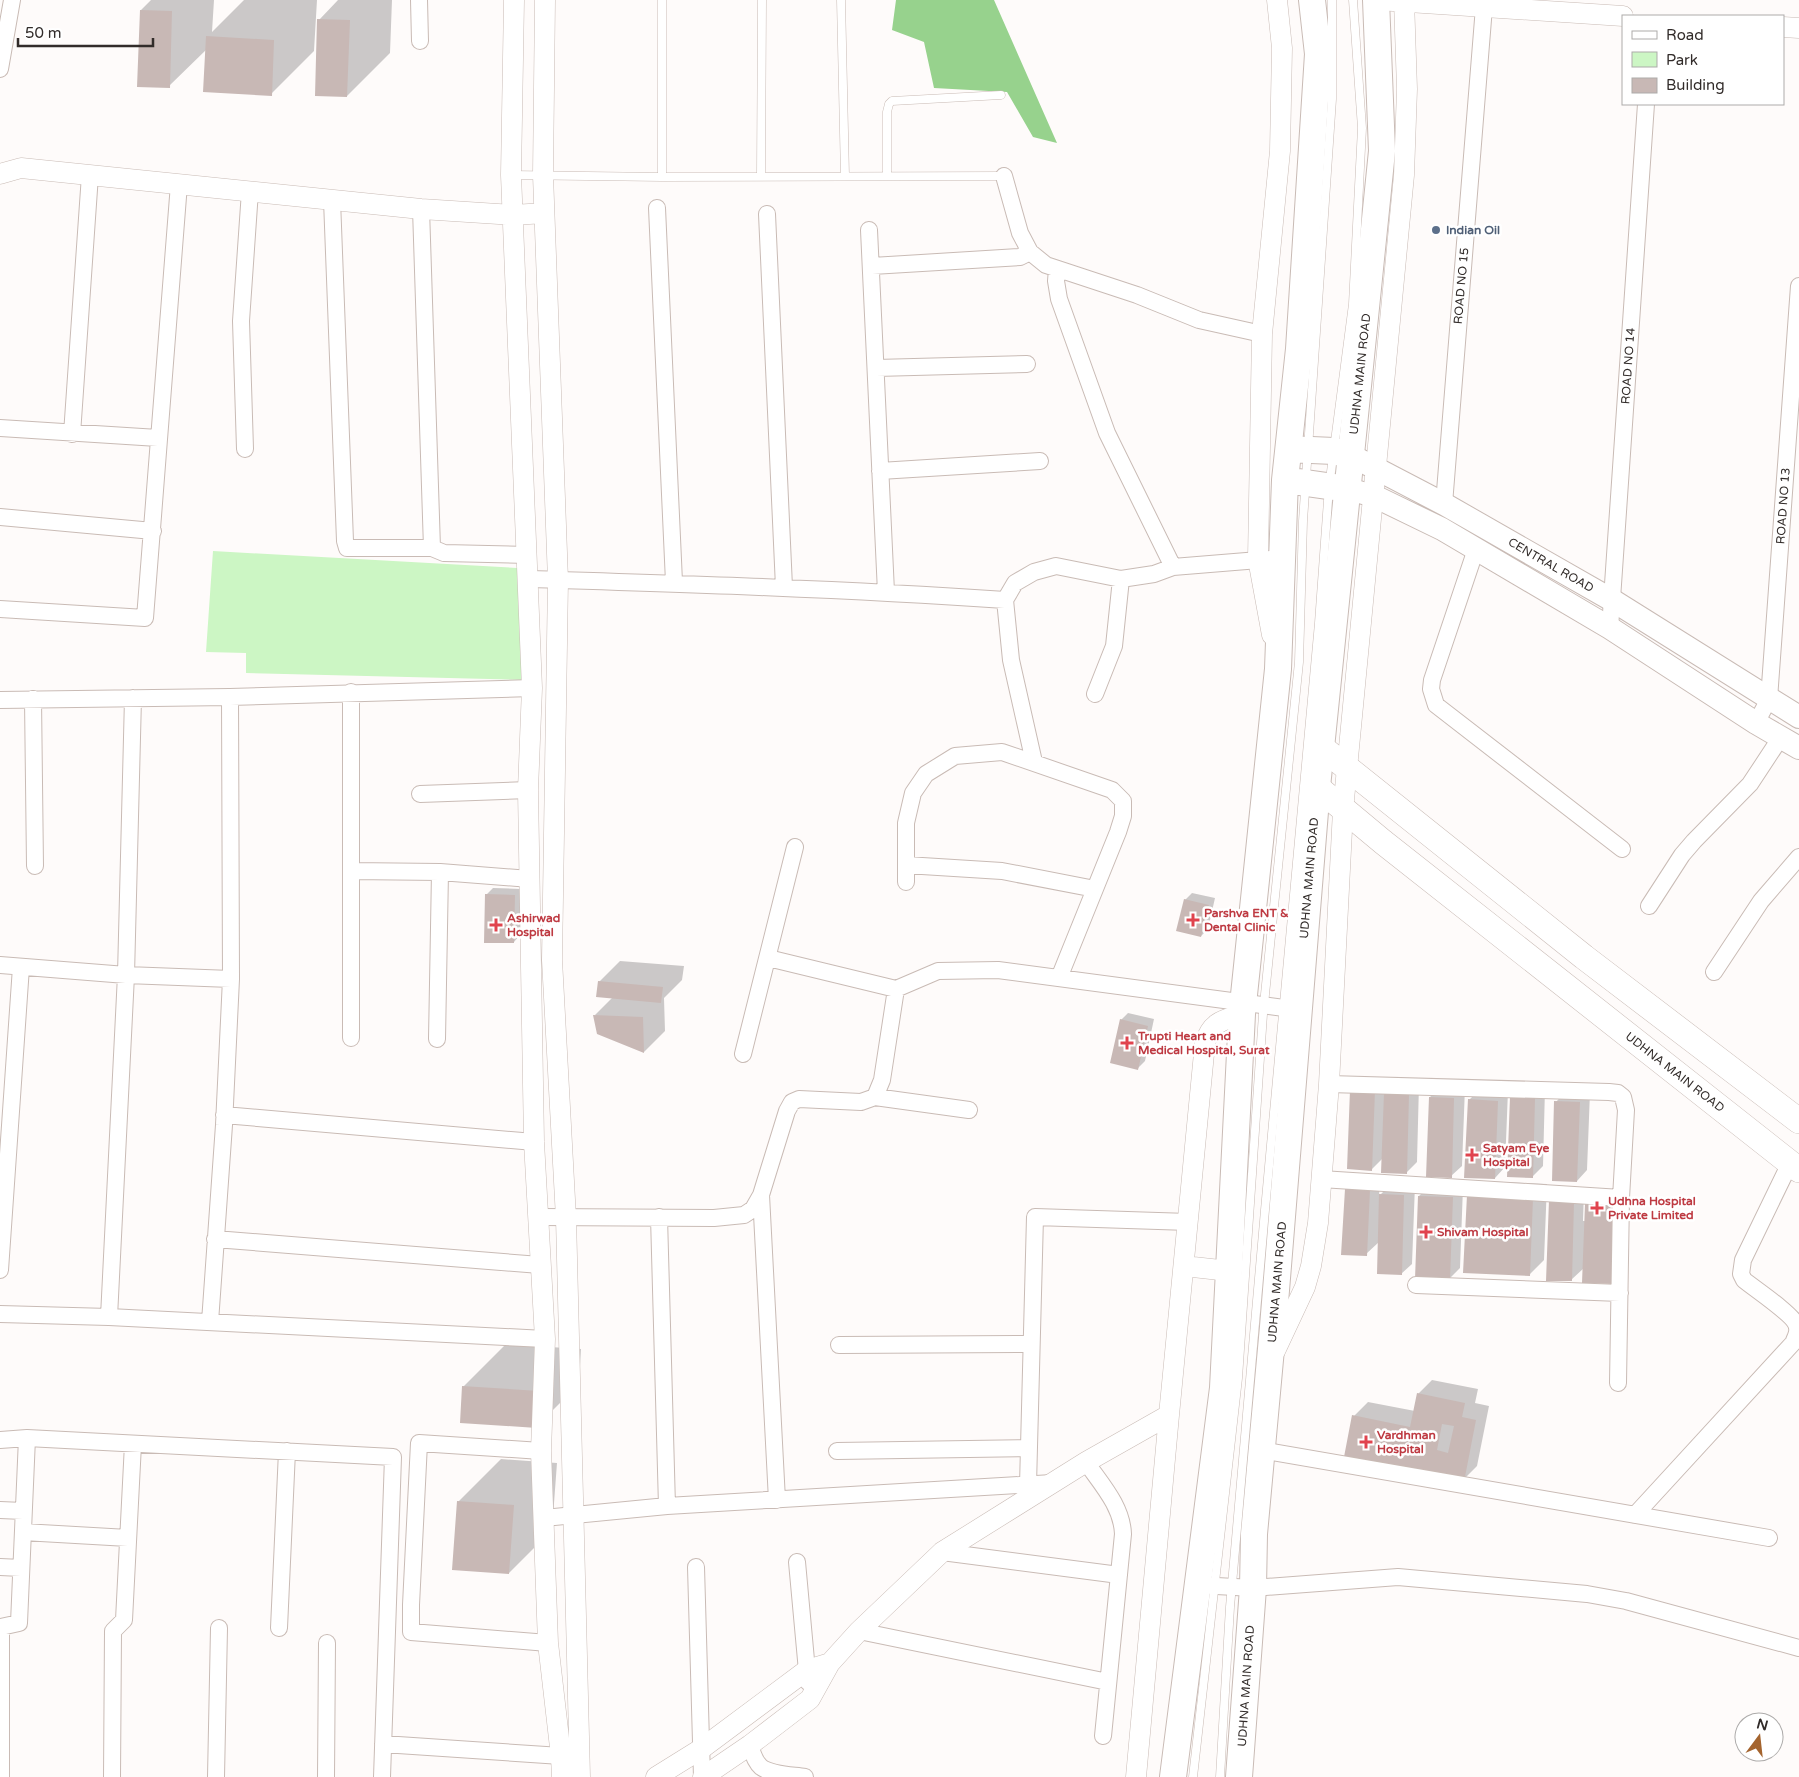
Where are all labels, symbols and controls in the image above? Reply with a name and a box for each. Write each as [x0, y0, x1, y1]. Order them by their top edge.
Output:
scale bar [18, 15, 152, 47]
legend [1622, 15, 1784, 105]
text: 50 m [25, 24, 62, 42]
text: Road [1666, 26, 1704, 44]
text: Park [1666, 51, 1698, 69]
text: Building [1666, 76, 1725, 94]
place label: Indian Oil [1446, 223, 1500, 237]
marker: Indian Oil [1430, 224, 1442, 236]
street label: ROAD NO 15 [1451, 247, 1471, 325]
street label: UDHNA MAIN ROAD [1347, 313, 1373, 435]
street label: ROAD NO 14 [1618, 327, 1638, 405]
street label: ROAD NO 13 [1773, 467, 1793, 545]
street label: CENTRAL ROAD [1506, 535, 1596, 595]
street label: UDHNA MAIN ROAD [1297, 817, 1321, 939]
place label: Parshva ENT & Dental Clinic [1204, 906, 1289, 934]
place label: Ashirwad Hospital [507, 911, 560, 940]
marker: Parshva ENT & Dental Clinic [1186, 913, 1200, 927]
marker: Ashirwad Hospital [489, 918, 503, 932]
place label: Trupti Heart and Medical Hospital, Surat [1137, 1029, 1270, 1058]
street label: UDHNA MAIN ROAD [1623, 1029, 1727, 1115]
marker: Trupti Heart and Medical Hospital, Surat [1120, 1036, 1134, 1050]
place label: Satyam Eye Hospital [1483, 1141, 1550, 1170]
marker: Satyam Eye Hospital [1465, 1148, 1479, 1162]
place label: Udhna Hospital Private Limited [1608, 1194, 1696, 1222]
marker: Udhna Hospital Private Limited [1590, 1201, 1604, 1215]
street label: UDHNA MAIN ROAD [1265, 1221, 1289, 1343]
marker: Shivam Hospital [1419, 1225, 1433, 1239]
place label: Shivam Hospital [1437, 1225, 1529, 1240]
place label: Vardhman Hospital [1377, 1428, 1436, 1457]
marker: Vardhman Hospital [1359, 1435, 1373, 1449]
street label: UDHNA MAIN ROAD [1235, 1625, 1257, 1747]
north arrow [1734, 1712, 1784, 1762]
text: N [1755, 1715, 1770, 1735]

